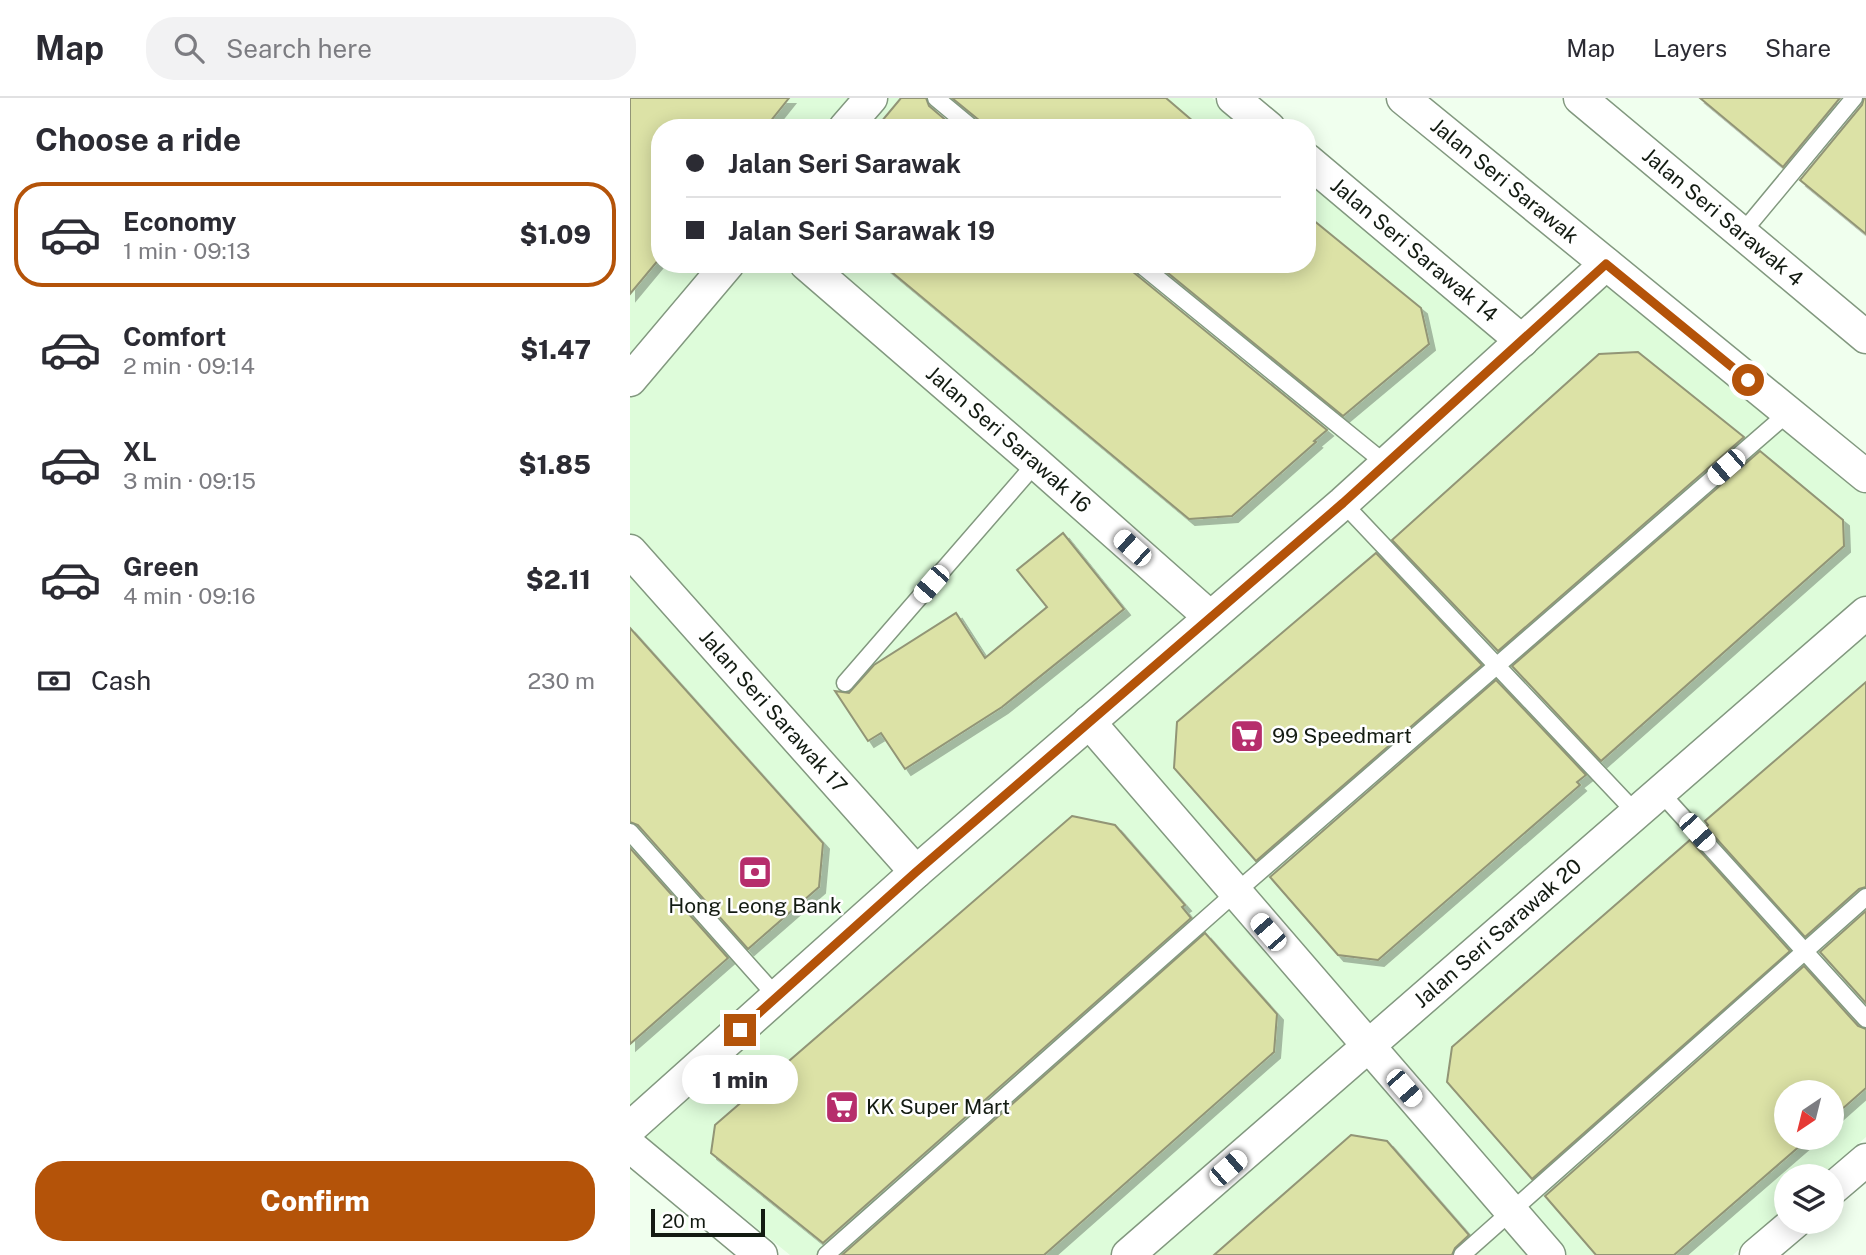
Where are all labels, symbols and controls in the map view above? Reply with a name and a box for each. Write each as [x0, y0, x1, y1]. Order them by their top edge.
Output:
search box [146, 17, 636, 80]
text: Map [35, 29, 104, 67]
icon: search [170, 29, 208, 67]
text: Search here [226, 33, 372, 64]
text: Map [1566, 34, 1615, 62]
text: Layers [1653, 34, 1727, 62]
text: Share [1765, 34, 1831, 62]
street label: Jalan Seri Sarawak [1426, 113, 1584, 248]
text: Choose a ride [35, 121, 241, 158]
street label: Jalan Seri Sarawak 4 [1638, 143, 1809, 291]
text: Jalan Seri Sarawak [728, 148, 961, 179]
street label: Jalan Seri Sarawak 14 [1326, 172, 1503, 327]
icon: car [39, 203, 102, 266]
text: Economy [123, 206, 236, 237]
text: Jalan Seri Sarawak 19 [728, 215, 995, 246]
text: $1.09 [519, 219, 591, 250]
text: 1 min · 09:13 [123, 237, 251, 264]
icon: car [39, 318, 102, 381]
text: Comfort [123, 321, 226, 352]
text: $1.47 [520, 334, 591, 365]
text: 2 min · 09:14 [123, 352, 255, 379]
street label: Jalan Seri Sarawak 16 [921, 361, 1096, 518]
route start [1732, 364, 1764, 396]
icon: car [39, 433, 102, 496]
text: XL [123, 436, 157, 467]
car [1704, 445, 1749, 489]
text: $1.85 [518, 449, 591, 480]
text: 3 min · 09:15 [123, 467, 256, 494]
car [1110, 526, 1155, 570]
icon: car [39, 548, 102, 611]
text: Green [123, 551, 199, 582]
car [910, 561, 953, 607]
text: $2.11 [526, 564, 591, 595]
text: 4 min · 09:16 [123, 582, 256, 609]
street label: Jalan Seri Sarawak 17 [694, 624, 853, 798]
icon: cash [35, 662, 73, 700]
text: Cash [91, 665, 151, 696]
text: 230 m [527, 667, 595, 694]
supermarket icon: 99 Speedmart [1228, 717, 1266, 755]
place label: 99 Speedmart [1272, 723, 1412, 748]
car [1676, 809, 1719, 855]
bank icon: Hong Leong Bank [736, 853, 774, 891]
street label: Jalan Seri Sarawak 20 [1408, 853, 1586, 1013]
place label: Hong Leong Bank [668, 893, 842, 918]
car [1247, 909, 1290, 955]
route end [724, 1014, 756, 1046]
callout: 1 min [682, 1054, 798, 1104]
car [1383, 1065, 1426, 1111]
text: 1 min [712, 1066, 768, 1093]
north arrow [1774, 1080, 1844, 1150]
map controls [1774, 1080, 1844, 1234]
supermarket icon: KK Super Mart [823, 1088, 861, 1126]
place label: KK Super Mart [866, 1094, 1010, 1119]
car [1206, 1146, 1251, 1190]
button: Confirm [35, 1161, 595, 1241]
button: layers [1774, 1164, 1844, 1234]
scale bar [651, 1206, 765, 1238]
text: 20 m [662, 1210, 706, 1232]

